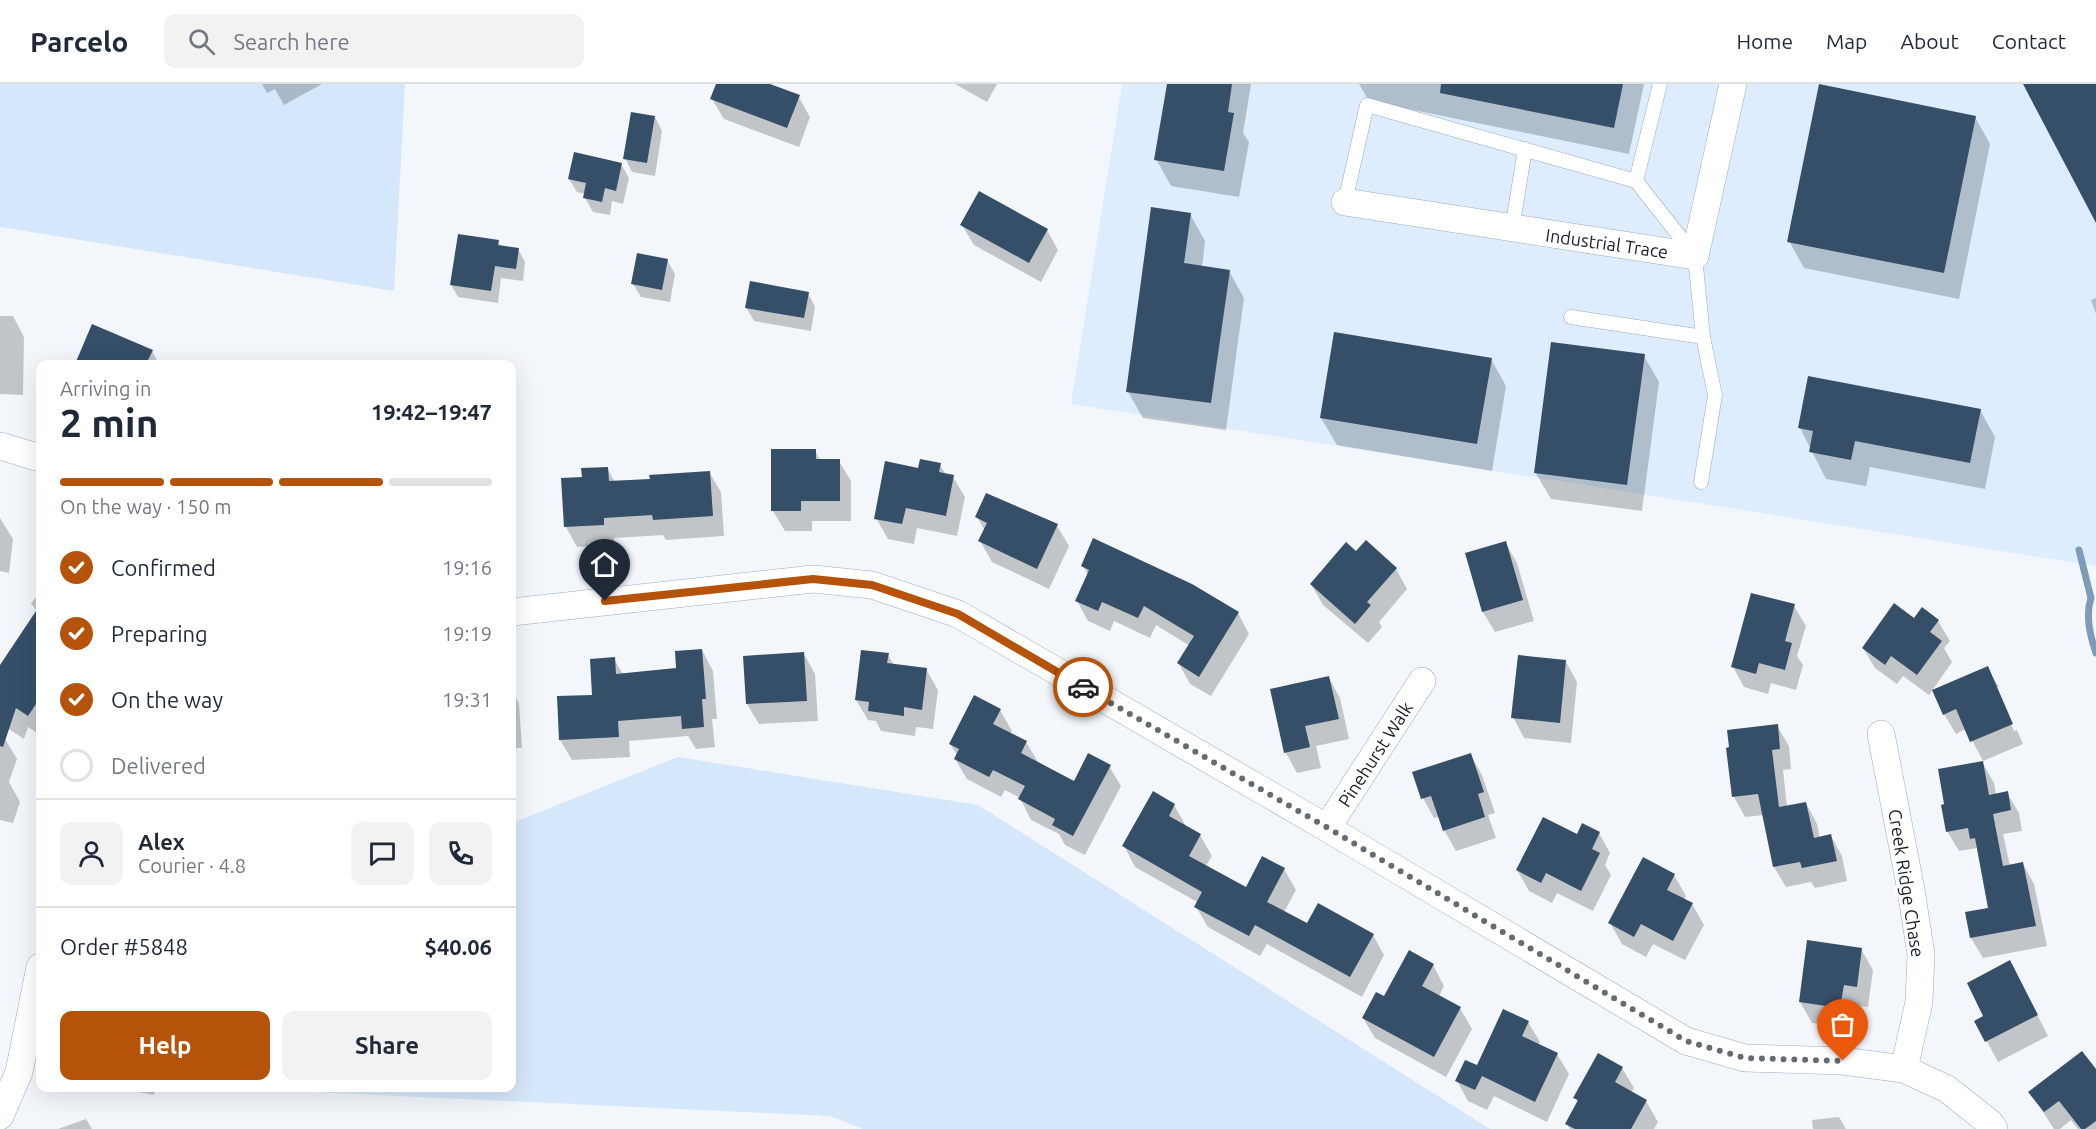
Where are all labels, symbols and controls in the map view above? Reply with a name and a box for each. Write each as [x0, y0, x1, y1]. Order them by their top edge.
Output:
search box [164, 14, 584, 68]
icon: search [185, 25, 218, 58]
text: Parcelo [30, 26, 128, 57]
text: Search here [233, 29, 350, 54]
text: Home [1736, 29, 1793, 53]
text: Map [1826, 29, 1867, 53]
text: About [1900, 29, 1959, 53]
text: Contact [1992, 29, 2066, 53]
street label: Industrial Trace [1544, 224, 1670, 262]
text: Arriving in [60, 377, 151, 400]
text: 19:42–19:47 [371, 399, 492, 424]
text: 2 min [60, 401, 159, 444]
text: On the way · 150 m [60, 495, 232, 518]
pin [579, 539, 630, 601]
icon: home [588, 548, 621, 581]
icon: check [60, 551, 93, 584]
text: Confirmed [111, 555, 216, 580]
text: 19:16 [442, 556, 492, 579]
icon: check [60, 617, 93, 650]
text: Preparing [111, 621, 208, 646]
text: 19:19 [442, 622, 492, 645]
courier [1053, 657, 1113, 717]
icon: car [1067, 671, 1100, 704]
icon: check [60, 683, 93, 716]
text: On the way [111, 687, 223, 712]
text: 19:31 [442, 688, 492, 711]
street label: Pinehurst Walk [1334, 698, 1416, 810]
text: Delivered [111, 753, 206, 778]
street label: Creek Ridge Chase [1885, 807, 1929, 959]
button: person [60, 822, 123, 885]
button: chat [351, 822, 414, 885]
button: phone [429, 822, 492, 885]
text: Alex [138, 829, 185, 854]
text: Courier · 4.8 [138, 854, 246, 877]
text: Order #5848 [60, 934, 188, 959]
text: $40.06 [425, 934, 492, 959]
pin [1817, 999, 1868, 1061]
icon: bag [1826, 1008, 1859, 1041]
button: Help [60, 1011, 270, 1080]
button: Share [282, 1011, 492, 1080]

